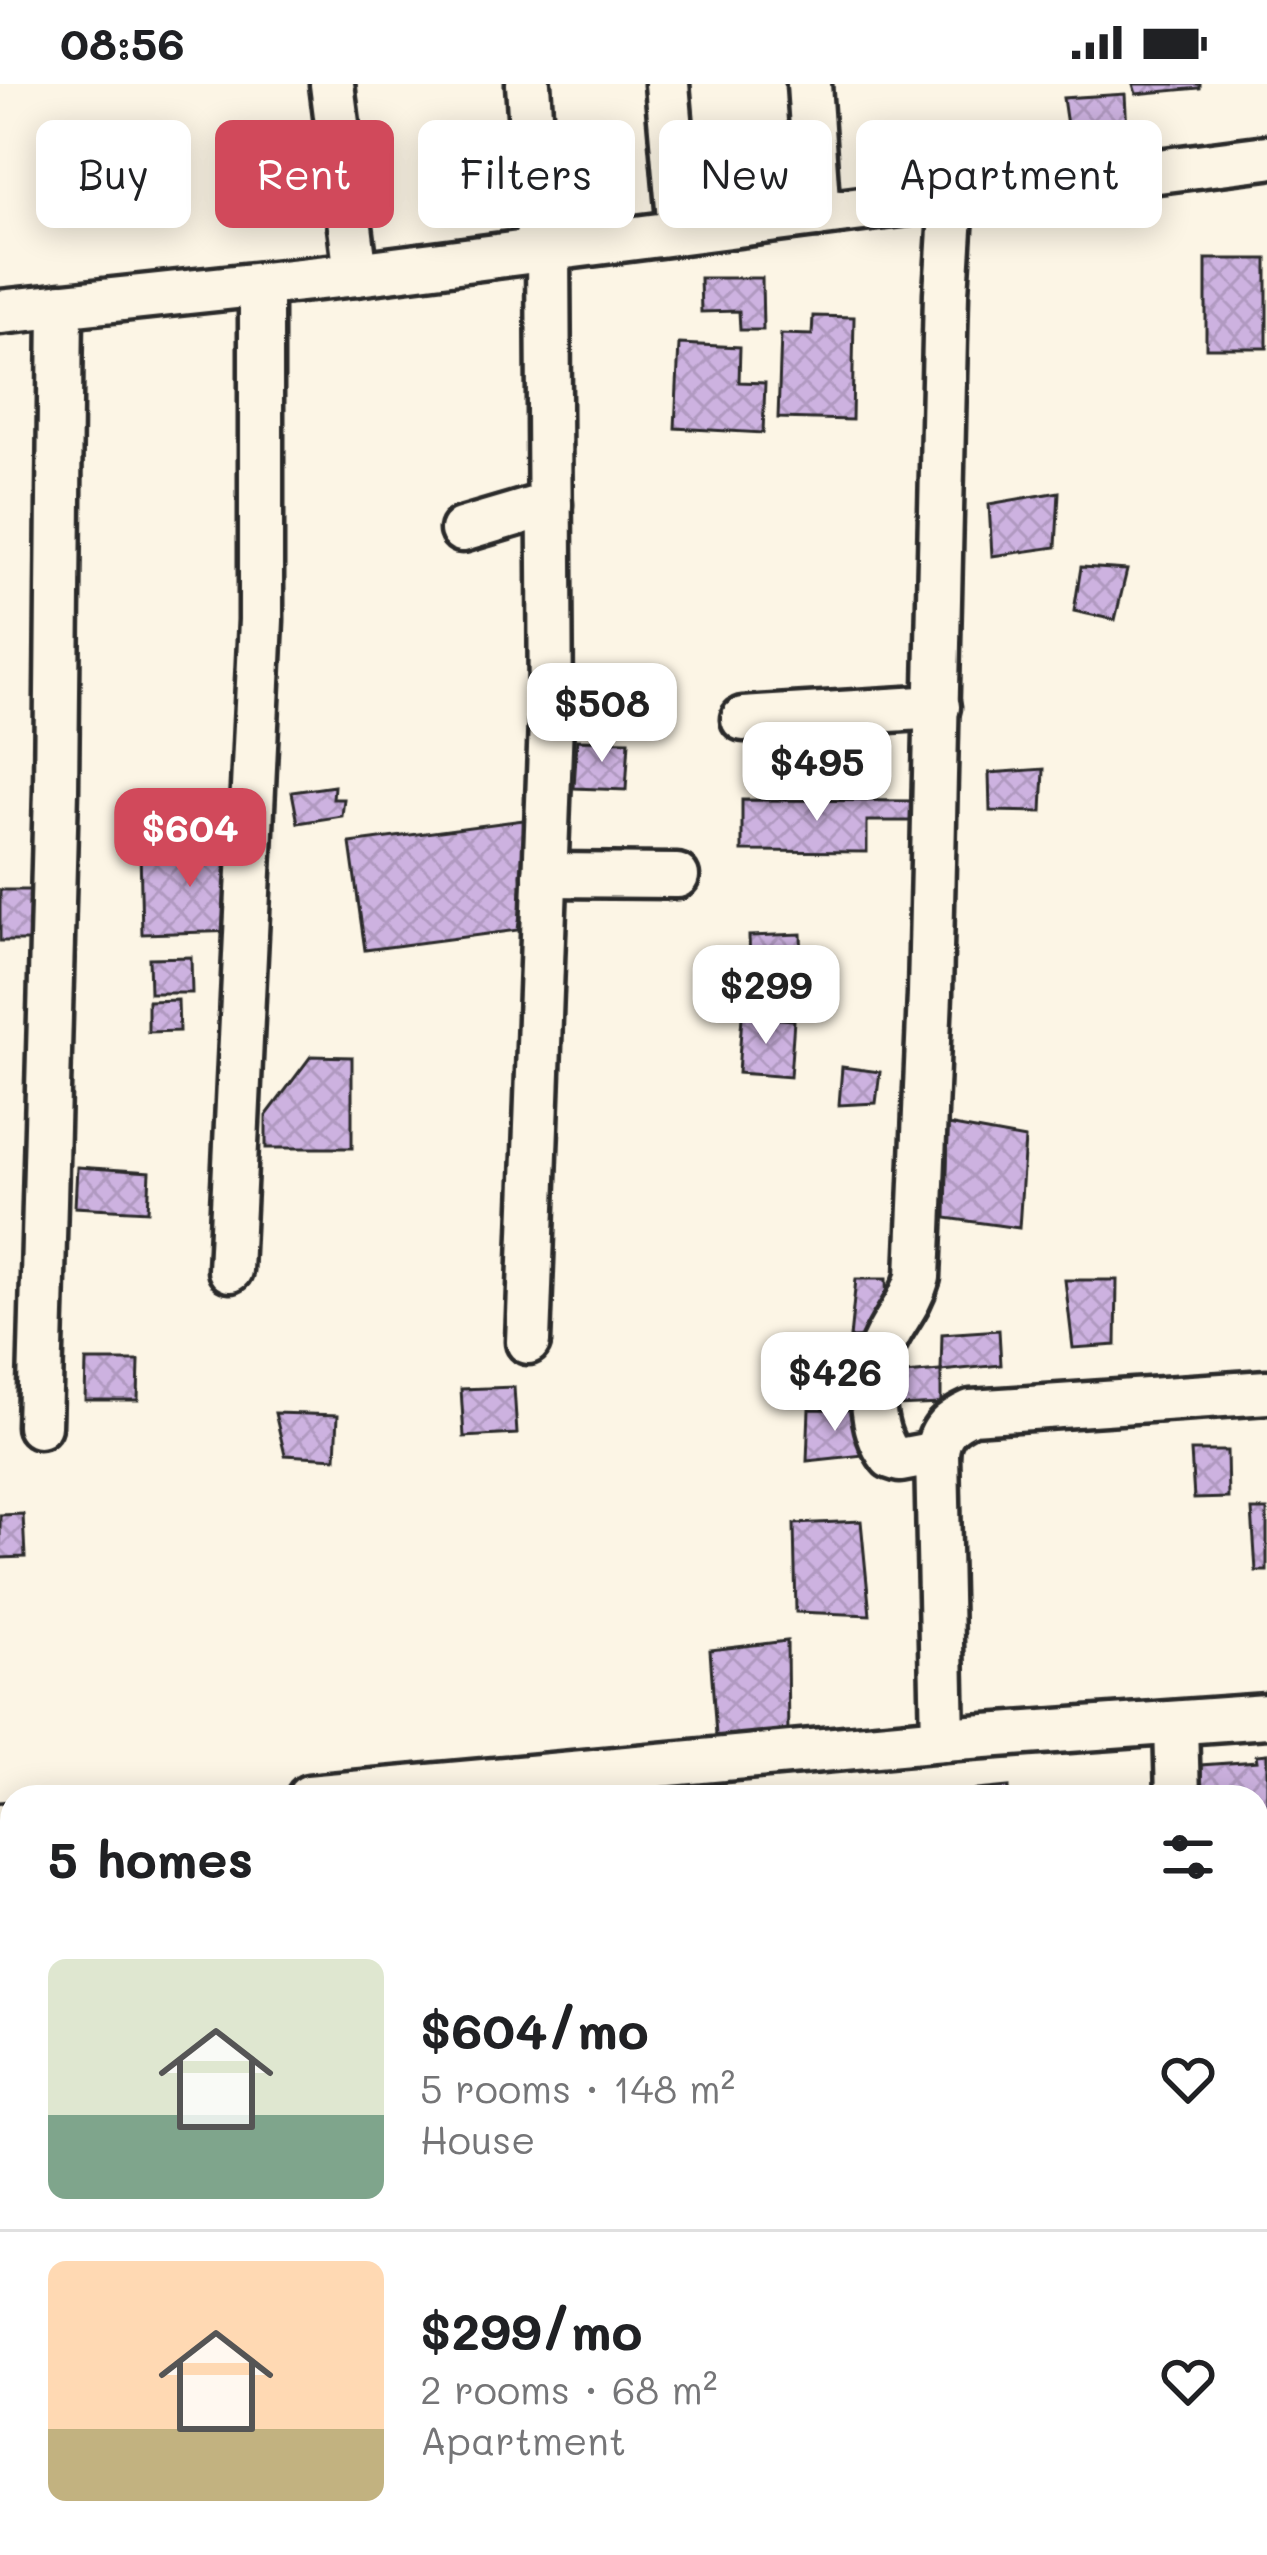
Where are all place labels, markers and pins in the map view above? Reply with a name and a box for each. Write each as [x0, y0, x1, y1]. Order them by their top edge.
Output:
pin: $508 [531, 663, 673, 765]
pin: $495 [746, 722, 888, 824]
pin: $604 [119, 788, 261, 890]
pin: $299 [695, 945, 837, 1047]
pin: $426 [764, 1332, 906, 1434]

